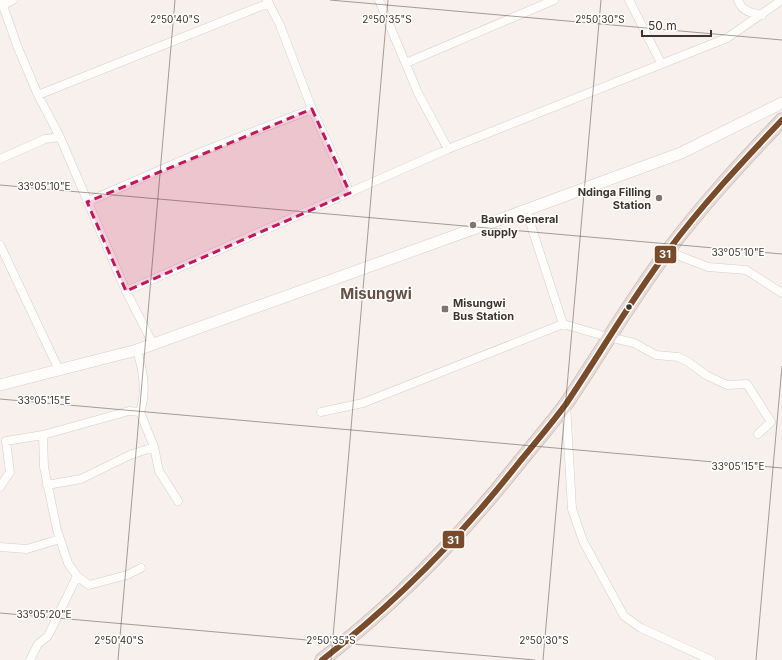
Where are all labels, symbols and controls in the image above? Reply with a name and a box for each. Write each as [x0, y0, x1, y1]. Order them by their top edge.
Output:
scale bar [642, 12, 711, 38]
text: 2°50'40"S [150, 13, 200, 25]
text: 2°50'35"S [362, 13, 412, 25]
text: 2°50'30"S [575, 13, 625, 25]
text: 50 m [648, 18, 677, 33]
text: 33°05'10"E [17, 180, 71, 192]
place label: Ndinga Filling Station [578, 185, 651, 212]
marker: Ndinga Filling Station [654, 193, 664, 203]
place label: Bawin General supply [481, 212, 558, 239]
marker: Bawin General supply [468, 220, 478, 230]
line badge: 31 [654, 245, 677, 264]
text: 33°05'10"E [711, 246, 765, 258]
text: 31 [659, 247, 671, 261]
district label: Misungwi [340, 284, 412, 303]
place label: Misungwi Bus Station [453, 296, 514, 323]
unlabelled marker [624, 302, 634, 312]
marker: Misungwi Bus Station [440, 304, 450, 314]
text: 33°05'15"E [18, 394, 70, 406]
text: 33°05'15"E [712, 460, 764, 472]
line badge: 31 [442, 530, 465, 549]
text: 31 [447, 533, 459, 547]
text: 33°05'20"E [16, 608, 72, 620]
text: 2°50'40"S [94, 634, 144, 646]
text: 2°50'35"S [306, 634, 356, 646]
text: 2°50'30"S [519, 634, 569, 646]

